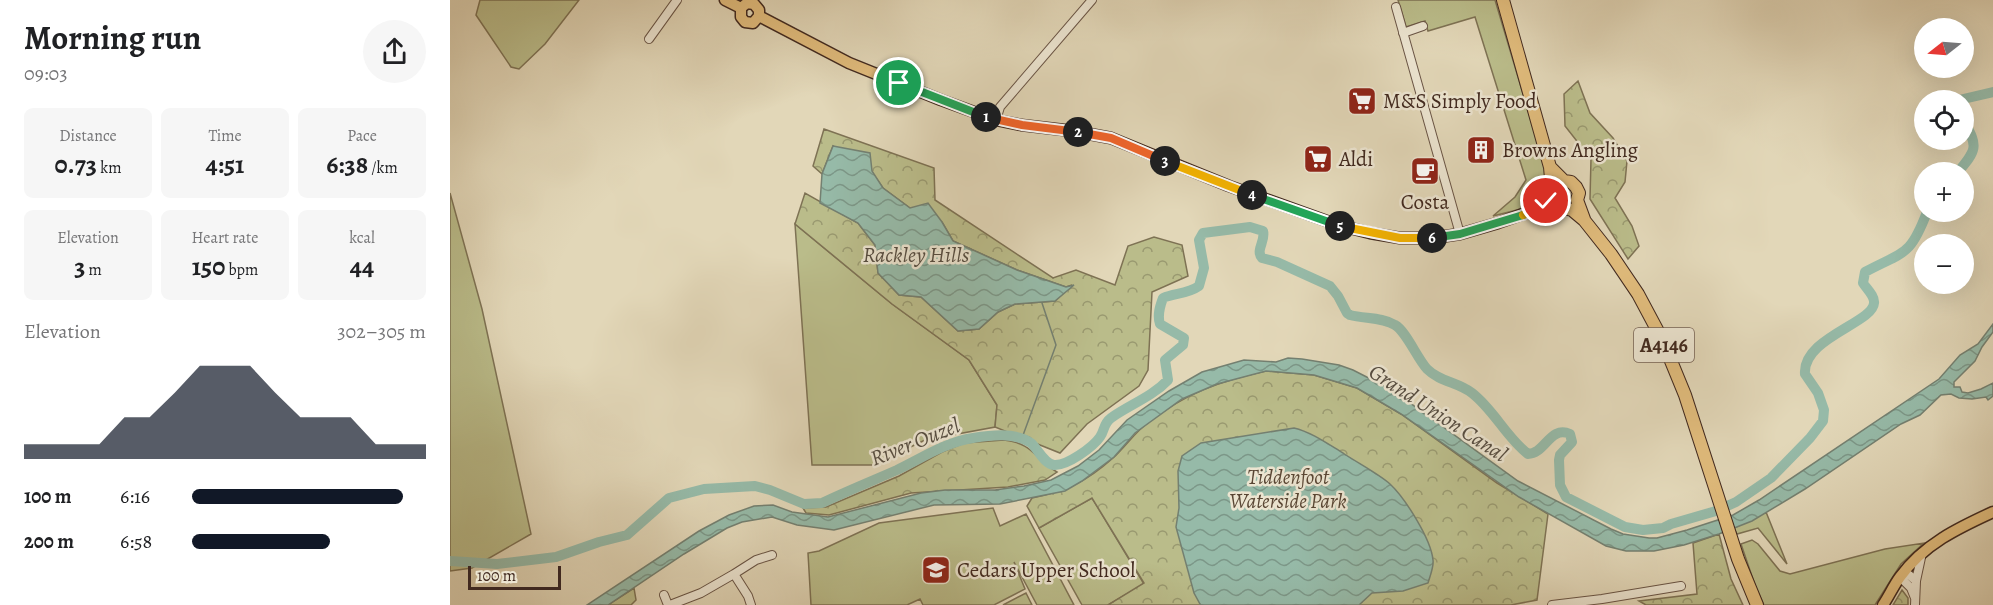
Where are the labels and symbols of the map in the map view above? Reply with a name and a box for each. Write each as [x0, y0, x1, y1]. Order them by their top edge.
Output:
north arrow [1914, 18, 1974, 78]
pin [873, 57, 924, 108]
supermarket icon: M&S Simply Food [1346, 85, 1378, 117]
place label: M&S Simply Food [1383, 87, 1538, 115]
pin: 1 [971, 102, 1001, 132]
pin: 2 [1063, 117, 1093, 147]
building icon: Browns Angling [1465, 134, 1497, 166]
place label: Browns Angling [1502, 136, 1639, 164]
supermarket icon: Aldi [1302, 143, 1334, 175]
place label: Aldi [1338, 145, 1373, 173]
pin: 3 [1150, 146, 1180, 176]
cafe icon: Costa [1409, 155, 1441, 187]
pin [1520, 175, 1571, 226]
pin: 4 [1237, 180, 1267, 210]
place label: Costa [1401, 188, 1449, 216]
pin: 5 [1325, 211, 1355, 241]
pin: 6 [1417, 223, 1447, 253]
water label: Rackley Hills [863, 240, 970, 270]
road number: A4146 [1634, 328, 1694, 362]
water label: Grand Union Canal [1363, 357, 1514, 469]
water label: River Ouzel [866, 410, 965, 474]
park label: Tiddenfoot Waterside Park [1229, 463, 1347, 515]
school or university icon: Cedars Upper School [920, 554, 952, 586]
place label: Cedars Upper School [957, 556, 1135, 584]
scale bar [468, 563, 561, 590]

